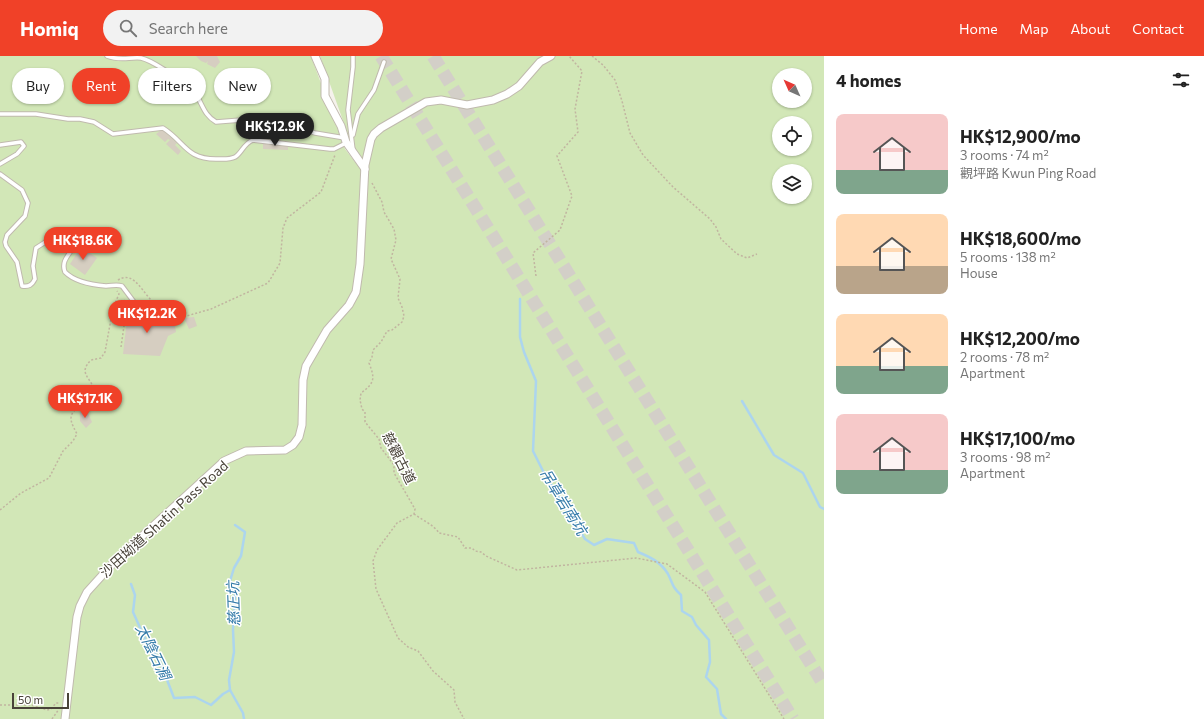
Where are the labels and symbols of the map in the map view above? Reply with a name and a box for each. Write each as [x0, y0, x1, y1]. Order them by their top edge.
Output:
north arrow [772, 68, 812, 108]
pin: HK$12.9K [234, 113, 316, 147]
pin: HK$18.6K [42, 227, 124, 261]
pin: HK$12.2K [106, 300, 188, 334]
pin: HK$17.1K [44, 385, 126, 419]
street label: 慈觀古道 [379, 429, 420, 487]
street label: 沙田坳道 Shatin Pass Road [96, 457, 231, 581]
water label: 吊草岩南坑 [536, 465, 592, 540]
water label: 慈正坑 [223, 579, 243, 627]
water label: 太陰石澗 [133, 621, 176, 684]
scale bar [12, 691, 69, 710]

